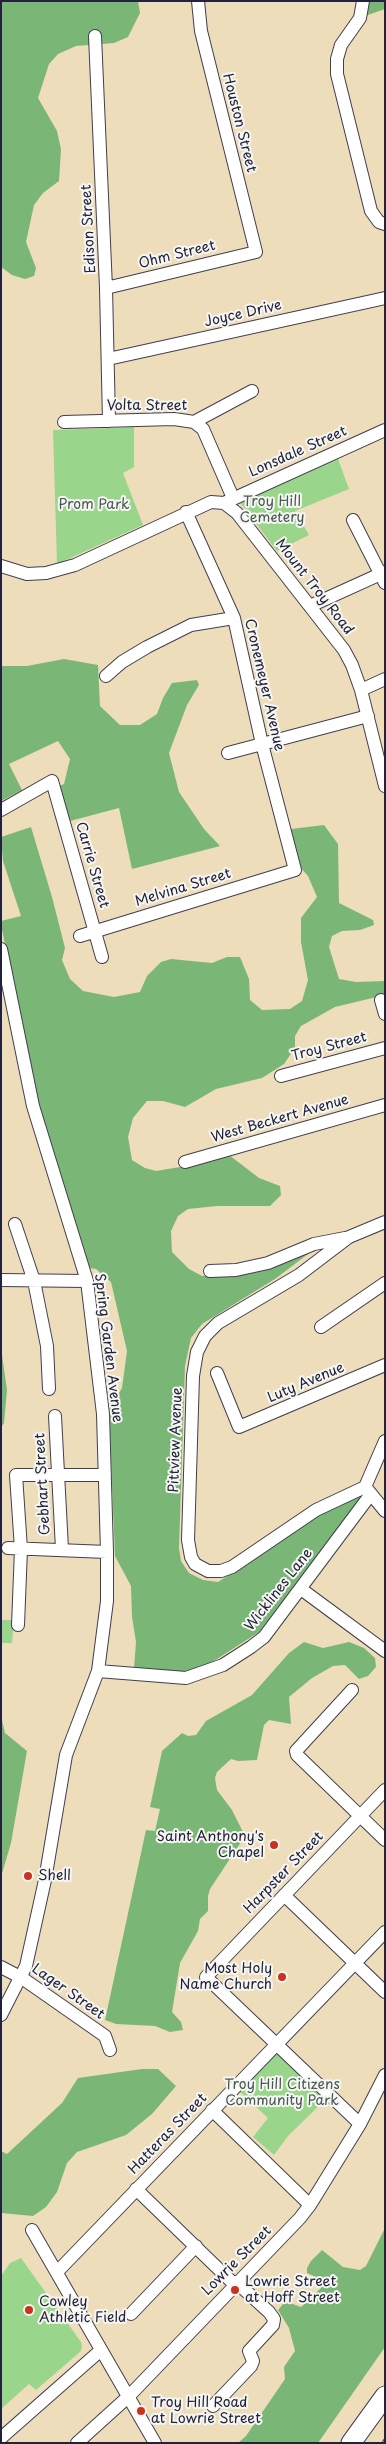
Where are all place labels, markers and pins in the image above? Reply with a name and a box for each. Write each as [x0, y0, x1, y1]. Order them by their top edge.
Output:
place label: Saint Anthony's Chapel [157, 1829, 264, 1861]
marker: Saint Anthony's Chapel [268, 1839, 280, 1851]
place label: Shell [38, 1868, 71, 1884]
marker: Shell [22, 1870, 34, 1882]
place label: Most Holy Name Church [180, 1961, 272, 1994]
marker: Most Holy Name Church [276, 1971, 288, 1983]
place label: Lowrie Street at Hoff Street [245, 2274, 340, 2306]
marker: Lowrie Street at Hoff Street [229, 2284, 241, 2296]
place label: Cowley Athletic Field [39, 2294, 126, 2326]
marker: Cowley Athletic Field [23, 2304, 35, 2316]
place label: Troy Hill Road at Lowrie Street [151, 2395, 261, 2428]
marker: Troy Hill Road at Lowrie Street [135, 2405, 147, 2417]

